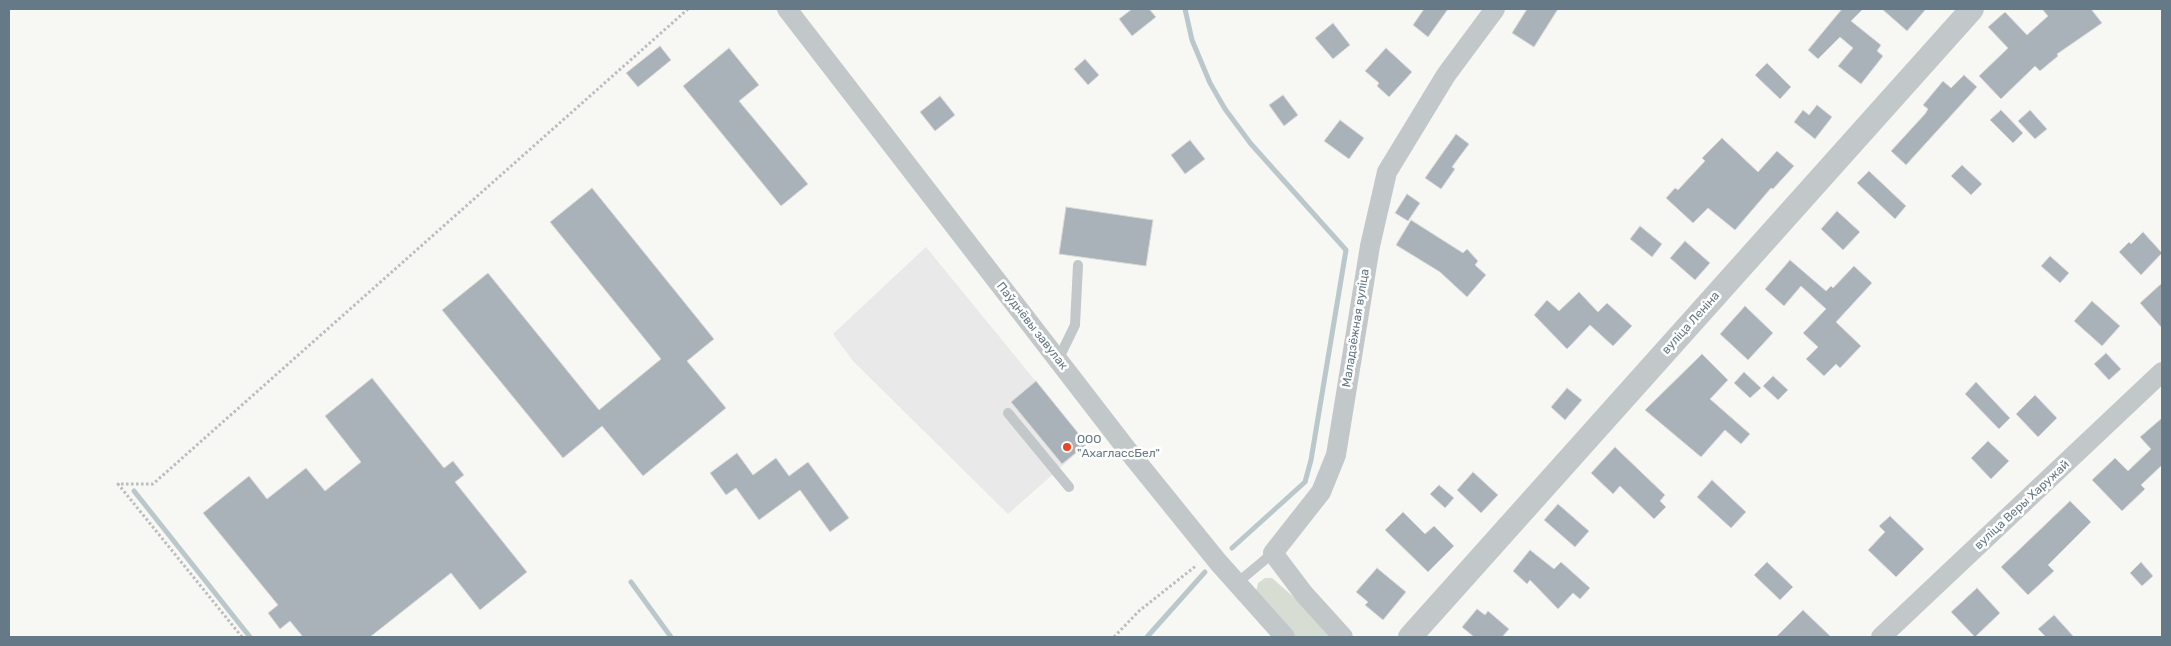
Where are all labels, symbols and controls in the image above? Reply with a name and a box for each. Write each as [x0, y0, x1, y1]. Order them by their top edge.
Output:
street label: Маладзёжная вуліца [1340, 268, 1372, 388]
street label: Паўднёвы завулак [993, 279, 1071, 373]
street label: вуліца Леніна [1659, 289, 1723, 357]
place label: ООО "АхаглассБел" [1077, 433, 1160, 461]
marker: ООО "АхаглассБел" [1061, 441, 1073, 453]
street label: вуліца Веры Харужай [1972, 457, 2072, 553]

